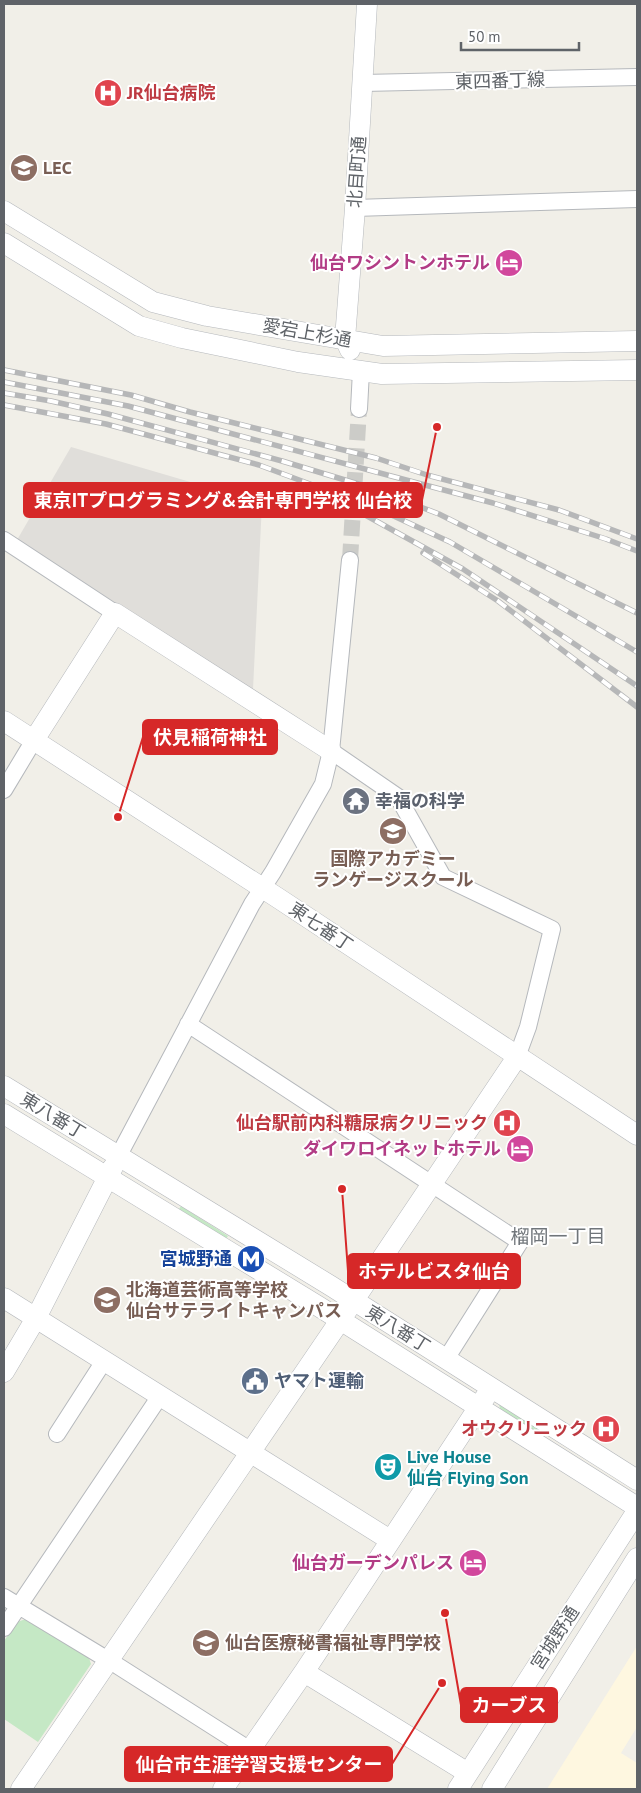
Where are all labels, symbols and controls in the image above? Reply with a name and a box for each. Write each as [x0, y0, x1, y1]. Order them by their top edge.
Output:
scale bar [461, 20, 578, 52]
text: 50 m [468, 27, 501, 46]
street label: 東四番丁線 [455, 67, 545, 94]
hospital icon: JR仙台病院 [93, 78, 123, 108]
place label: JR仙台病院 [126, 81, 216, 104]
street label: 北目町通 [343, 135, 370, 209]
school or university icon: LEC [9, 153, 39, 183]
place label: LEC [43, 156, 72, 179]
hotel icon: 仙台ワシントンホテル [494, 248, 524, 278]
place label: 仙台ワシントンホテル [310, 251, 490, 274]
street label: 愛宕上杉通 [261, 313, 353, 352]
callout: 東京ITプログラミング&会計専門学校 仙台校 [24, 483, 422, 517]
text: 東京ITプログラミング&会計専門学校 仙台校 [34, 488, 412, 512]
callout: 伏見稲荷神社 [143, 720, 277, 754]
text: 伏見稲荷神社 [153, 725, 267, 749]
temple icon: 幸福の科学 [341, 786, 371, 816]
place label: 幸福の科学 [375, 789, 465, 812]
school or university icon: 国際アカデミー ランゲージスクール [378, 816, 408, 846]
place label: 国際アカデミー ランゲージスクール [312, 847, 474, 891]
street label: 東七番丁 [285, 897, 358, 956]
street label: 東八番丁 [16, 1087, 90, 1144]
hospital icon: 仙台駅前内科糖尿病クリニック [492, 1108, 522, 1138]
place label: 仙台駅前内科糖尿病クリニック [236, 1111, 488, 1134]
hotel icon: ダイワロイネットホテル [505, 1134, 535, 1164]
place label: ダイワロイネットホテル [303, 1137, 501, 1160]
district label: 榴岡一丁目 [510, 1224, 606, 1248]
metro station icon: 宮城野通 [236, 1244, 266, 1274]
place label: 宮城野通 [160, 1247, 232, 1270]
callout: ホテルビスタ仙台 [348, 1254, 520, 1288]
text: ホテルビスタ仙台 [358, 1259, 510, 1283]
place label: 北海道芸術高等学校 仙台サテライトキャンパス [126, 1278, 342, 1322]
school or university icon: 北海道芸術高等学校 仙台サテライトキャンパス [92, 1285, 122, 1315]
street label: 東八番丁 [362, 1300, 435, 1357]
public building icon: ヤマト運輸 [240, 1366, 270, 1396]
place label: ヤマト運輸 [274, 1369, 364, 1392]
hospital icon: オウクリニック [591, 1414, 621, 1444]
place label: オウクリニック [461, 1417, 587, 1440]
place label: Live House 仙台 Flying Son [407, 1445, 528, 1489]
theatre icon: Live House 仙台 Flying Son [373, 1452, 403, 1482]
hotel icon: 仙台ガーデンパレス [458, 1548, 488, 1578]
place label: 仙台ガーデンパレス [292, 1551, 454, 1574]
street label: 宮城野通 [525, 1601, 584, 1674]
school or university icon: 仙台医療秘書福祉専門学校 [191, 1628, 221, 1658]
place label: 仙台医療秘書福祉専門学校 [225, 1631, 441, 1654]
callout: カーブス [461, 1688, 557, 1722]
text: カーブス [472, 1693, 546, 1717]
callout: 仙台市生涯学習支援センター [125, 1747, 392, 1781]
text: 仙台市生涯学習支援センター [135, 1752, 383, 1776]

